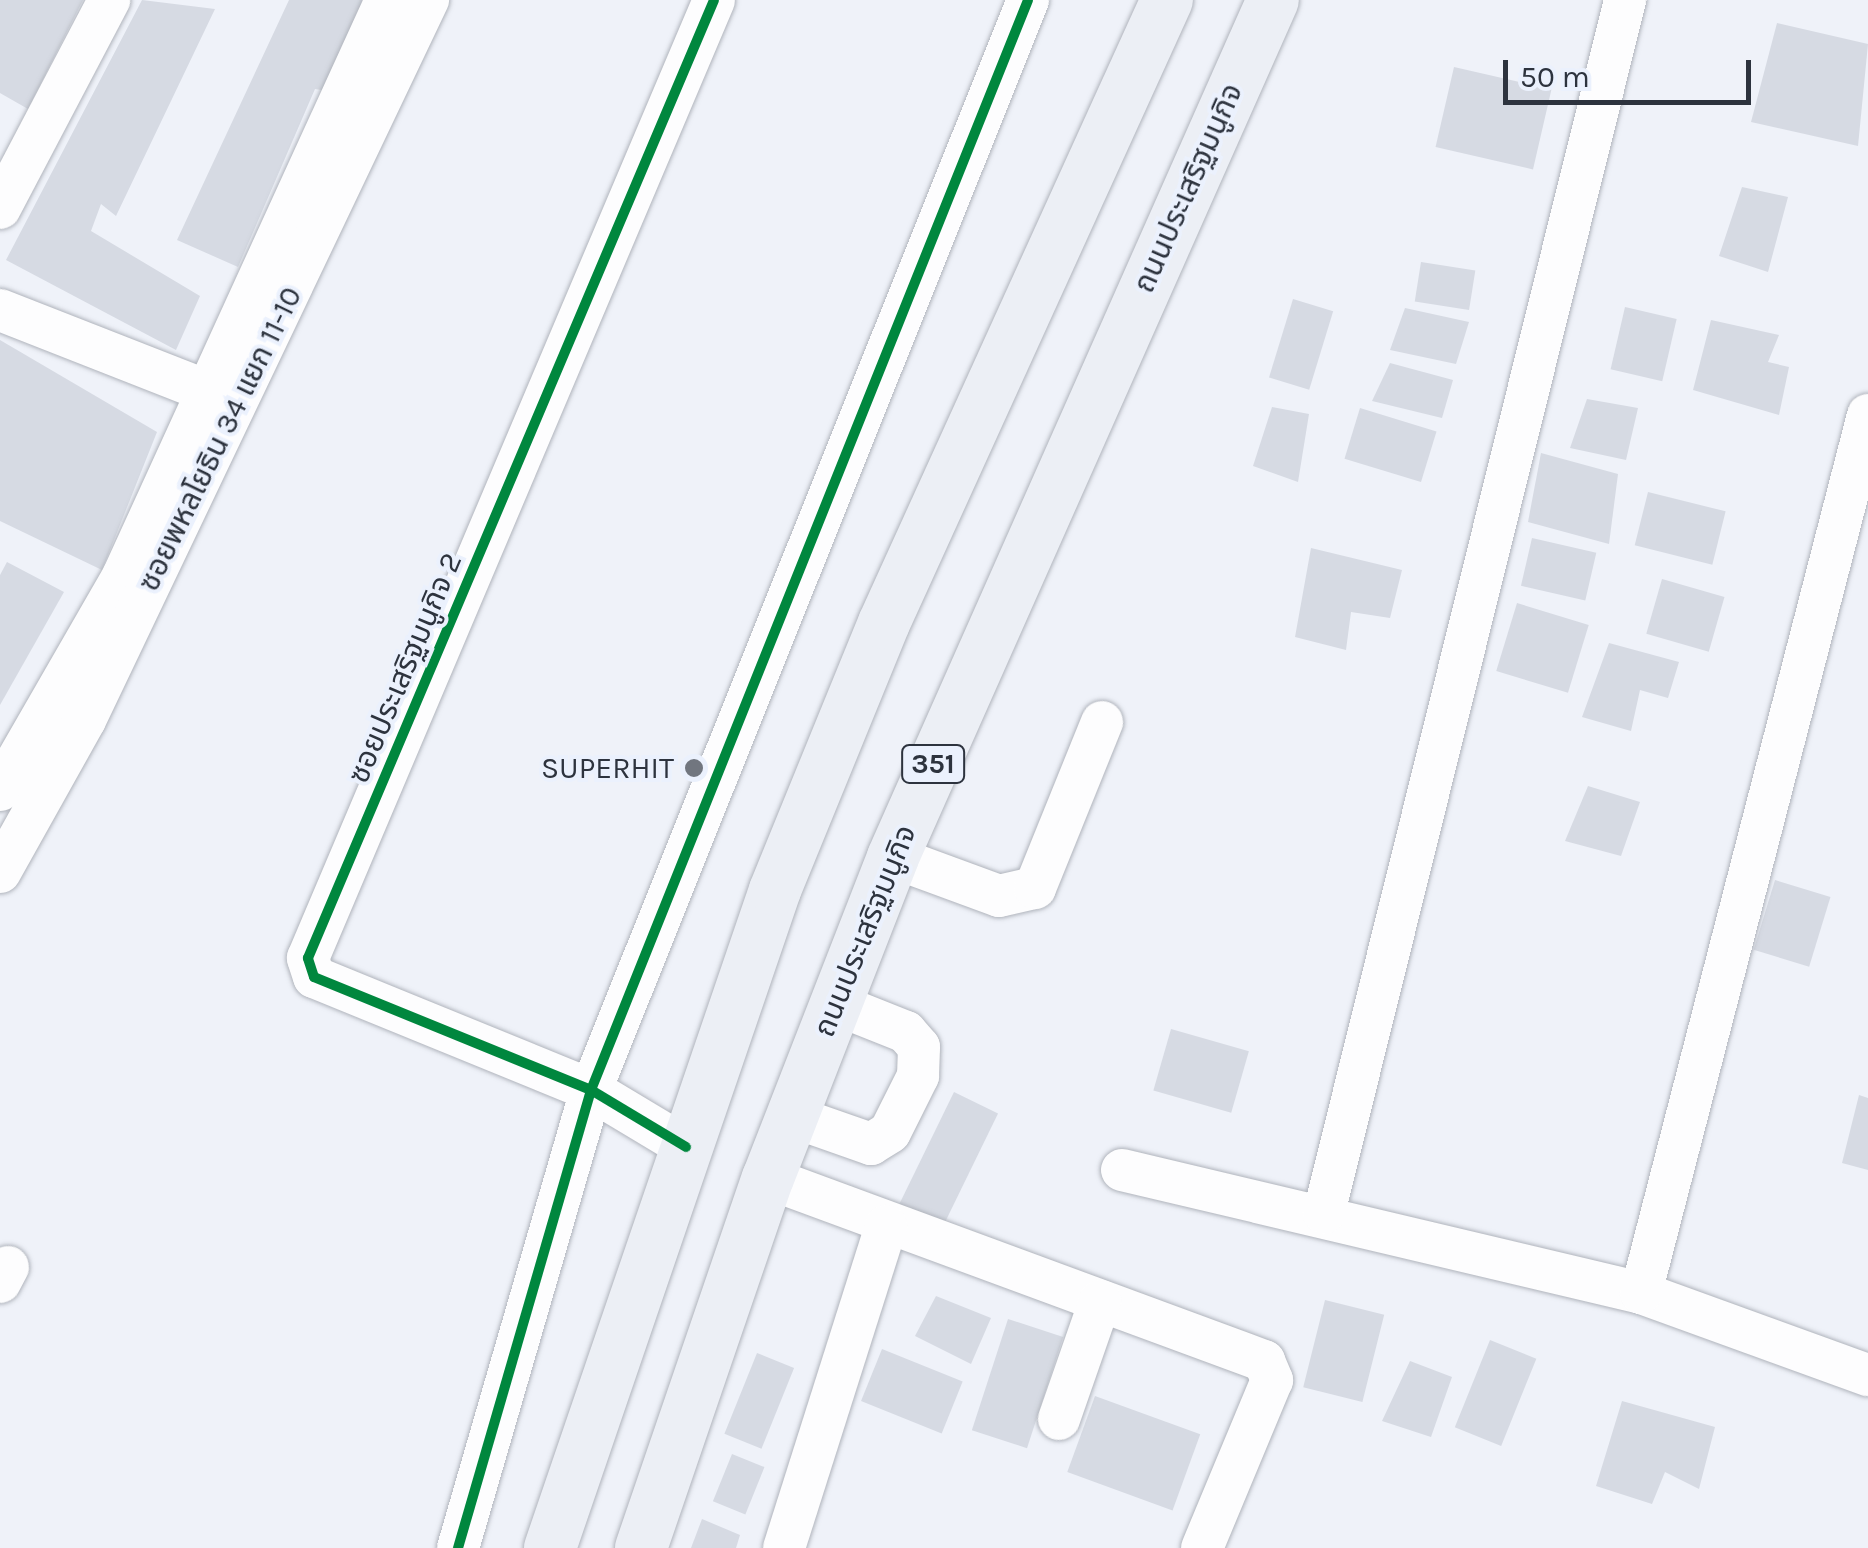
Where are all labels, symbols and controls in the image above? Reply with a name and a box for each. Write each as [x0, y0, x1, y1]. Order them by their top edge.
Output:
scale bar [1508, 40, 1756, 102]
text: 50 m [1520, 59, 1590, 95]
street label: ถนนประเสริฐมนูกิจ [1126, 78, 1250, 298]
street label: ซอยพหลโยธิน 34 แยก 11-10 [131, 281, 309, 597]
street label: ซอยประเสริฐมนูกิจ 2 [340, 547, 470, 789]
road number: 351 [900, 741, 966, 787]
place label: SUPERHIT [541, 750, 674, 786]
marker: SUPERHIT [683, 757, 705, 779]
street label: ถนนประเสริฐมนูกิจ [806, 820, 924, 1042]

